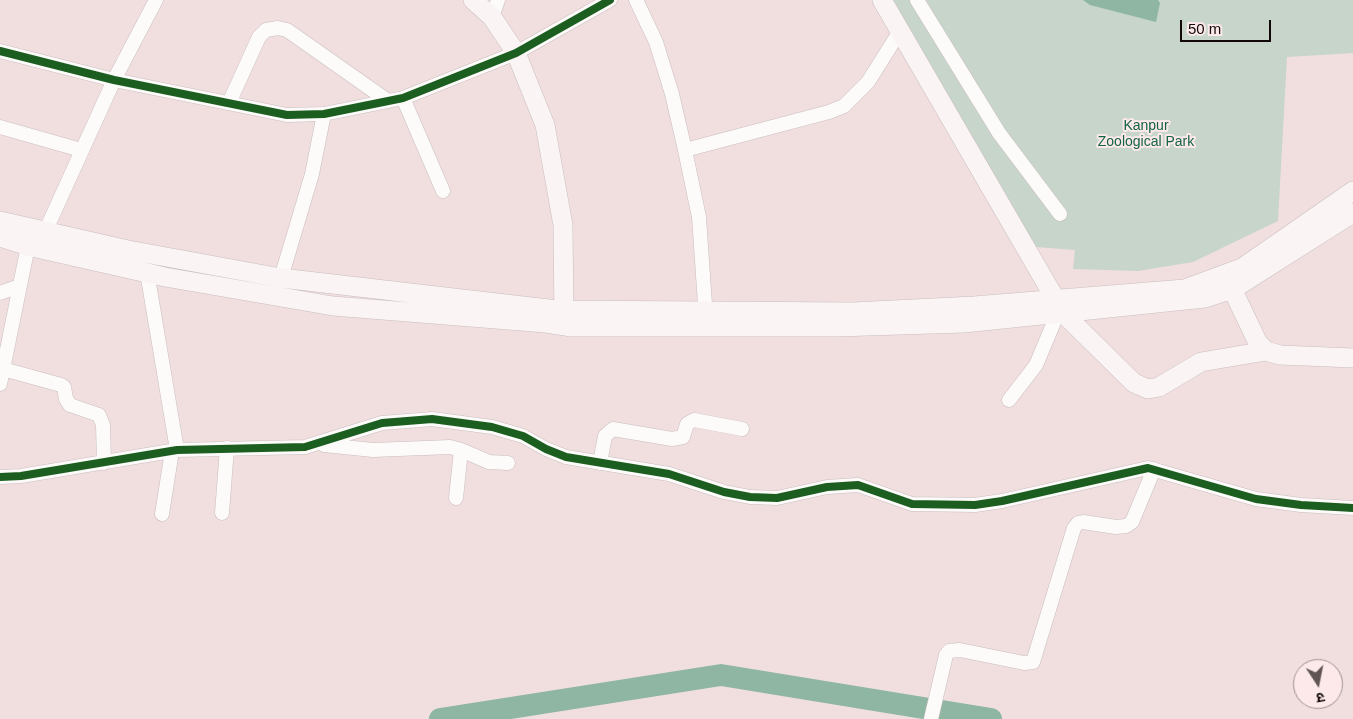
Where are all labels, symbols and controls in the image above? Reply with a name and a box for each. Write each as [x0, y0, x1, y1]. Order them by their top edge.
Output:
scale bar [1183, 10, 1274, 42]
text: 50 m [1188, 20, 1221, 37]
park label: Kanpur Zoological Park [1098, 118, 1194, 150]
north arrow [1293, 659, 1343, 709]
text: उ [1315, 689, 1326, 706]

